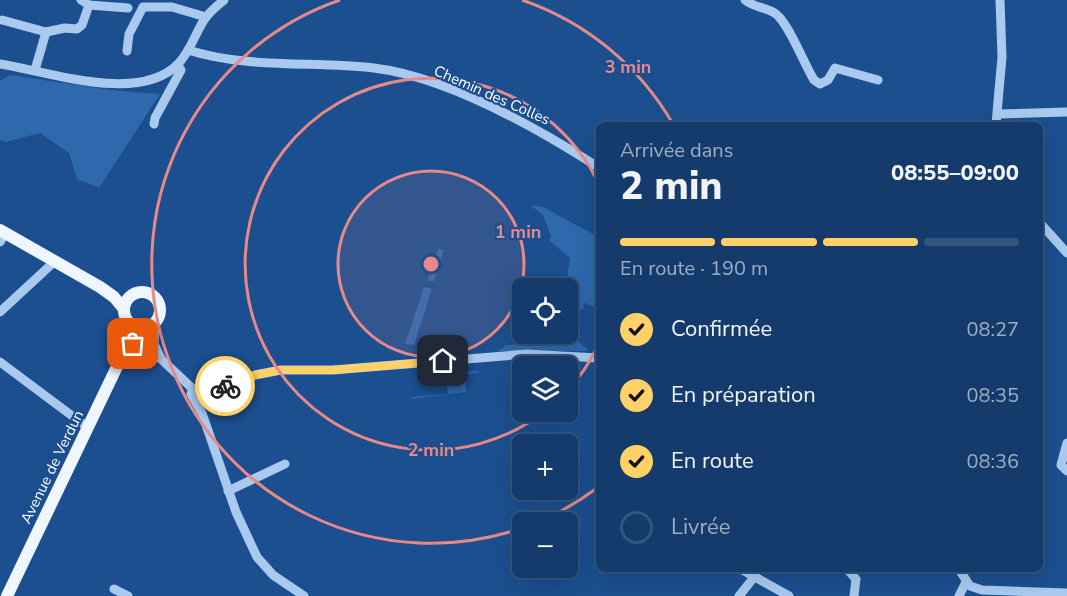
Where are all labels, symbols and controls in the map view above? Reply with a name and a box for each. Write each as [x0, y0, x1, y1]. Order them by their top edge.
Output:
text: 3 min [605, 55, 651, 79]
street label: Chemin des Colles [431, 60, 553, 130]
text: Arrivée dans [620, 137, 733, 164]
text: 08:55–09:00 [891, 158, 1019, 188]
text: 2 min [620, 160, 723, 213]
text: 1 min [495, 220, 541, 244]
centre of rings [421, 254, 441, 274]
text: En route · 190 m [620, 255, 768, 282]
map controls [512, 278, 578, 578]
button: locate [512, 278, 578, 344]
icon: check [620, 313, 653, 346]
text: Confirmée [671, 314, 772, 344]
text: 08:27 [966, 316, 1019, 343]
pin [107, 318, 158, 369]
icon: bag [116, 327, 149, 360]
pin [417, 335, 468, 386]
icon: home [426, 344, 459, 377]
courier [195, 356, 255, 416]
button: layers [512, 356, 578, 422]
icon: bike [209, 370, 242, 403]
icon: check [620, 379, 653, 412]
text: En préparation [671, 380, 816, 410]
text: 08:35 [966, 382, 1019, 409]
street label: Avenue de Verdun [16, 407, 88, 527]
button: + [512, 434, 578, 500]
text: 2 min [408, 438, 454, 462]
icon: check [620, 445, 653, 478]
text: En route [671, 446, 754, 476]
text: 08:36 [966, 448, 1019, 475]
button: − [512, 512, 578, 578]
text: Livrée [671, 512, 731, 542]

